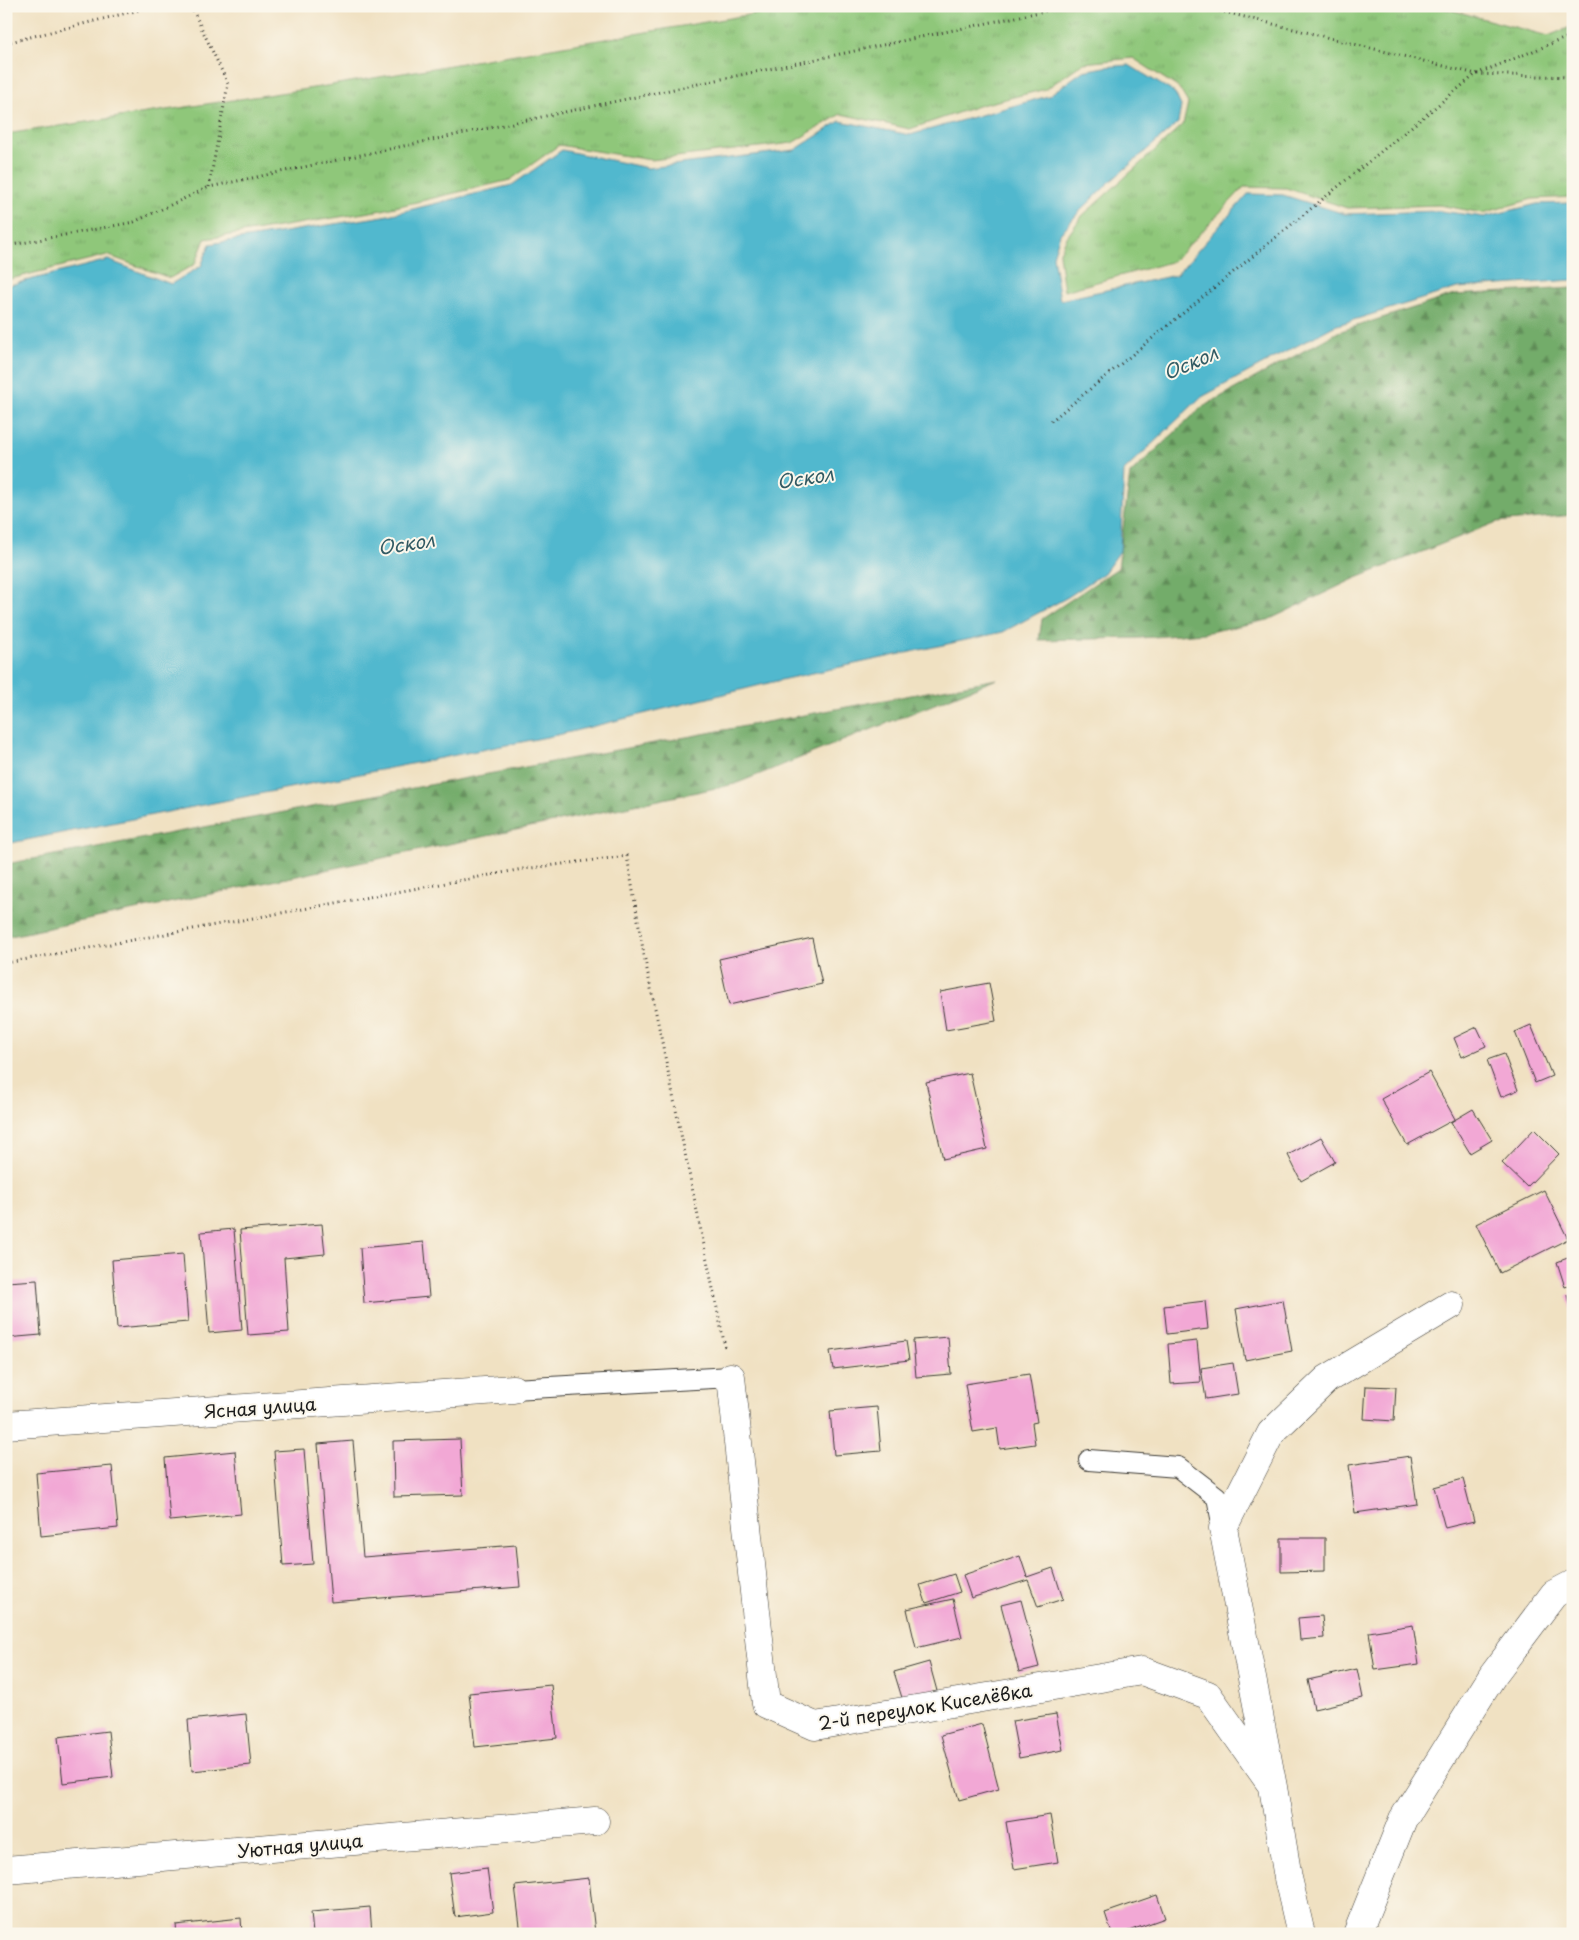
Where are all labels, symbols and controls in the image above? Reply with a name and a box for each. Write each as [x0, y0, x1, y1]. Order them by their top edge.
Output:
water label: Оскол [1158, 338, 1222, 386]
water label: Оскол [775, 459, 835, 495]
water label: Оскол [376, 525, 436, 561]
street label: Ясная улица [203, 1390, 318, 1424]
street label: 2-й переулок Киселёвка [816, 1676, 1034, 1736]
street label: Уютная улица [236, 1826, 364, 1864]

